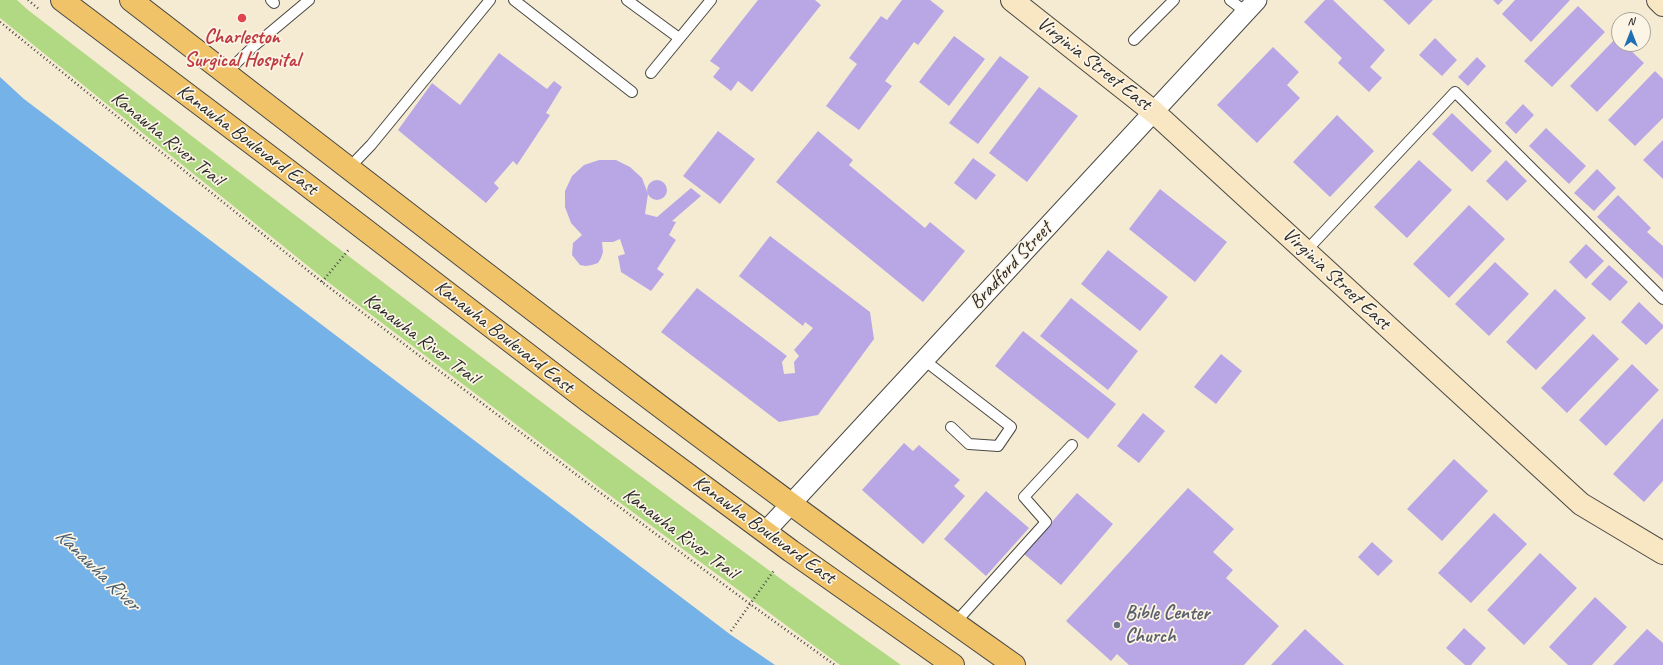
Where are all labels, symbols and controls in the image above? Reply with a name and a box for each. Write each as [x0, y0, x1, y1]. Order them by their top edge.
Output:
marker: Charleston Surgical Hospital [236, 12, 248, 24]
street label: Virginia Street East [1032, 12, 1156, 116]
north arrow [1611, 12, 1651, 52]
text: N [1628, 14, 1634, 28]
place label: Charleston Surgical Hospital [184, 26, 300, 73]
street label: Kanawha Boulevard East [172, 79, 322, 201]
street label: Kanawha River Trail [106, 86, 228, 192]
street label: Bradford Street [965, 217, 1057, 315]
street label: Virginia Street East [1277, 223, 1395, 335]
street label: Kanawha Boulevard East [430, 275, 578, 399]
street label: Kanawha River Trail [359, 288, 483, 390]
street label: Kanawha Boulevard East [688, 470, 840, 590]
street label: Kanawha River Trail [618, 483, 742, 585]
water label: Kanawha River [50, 524, 144, 616]
place label: Bible Center Church [1125, 602, 1209, 649]
marker: Bible Center Church [1112, 620, 1122, 630]

